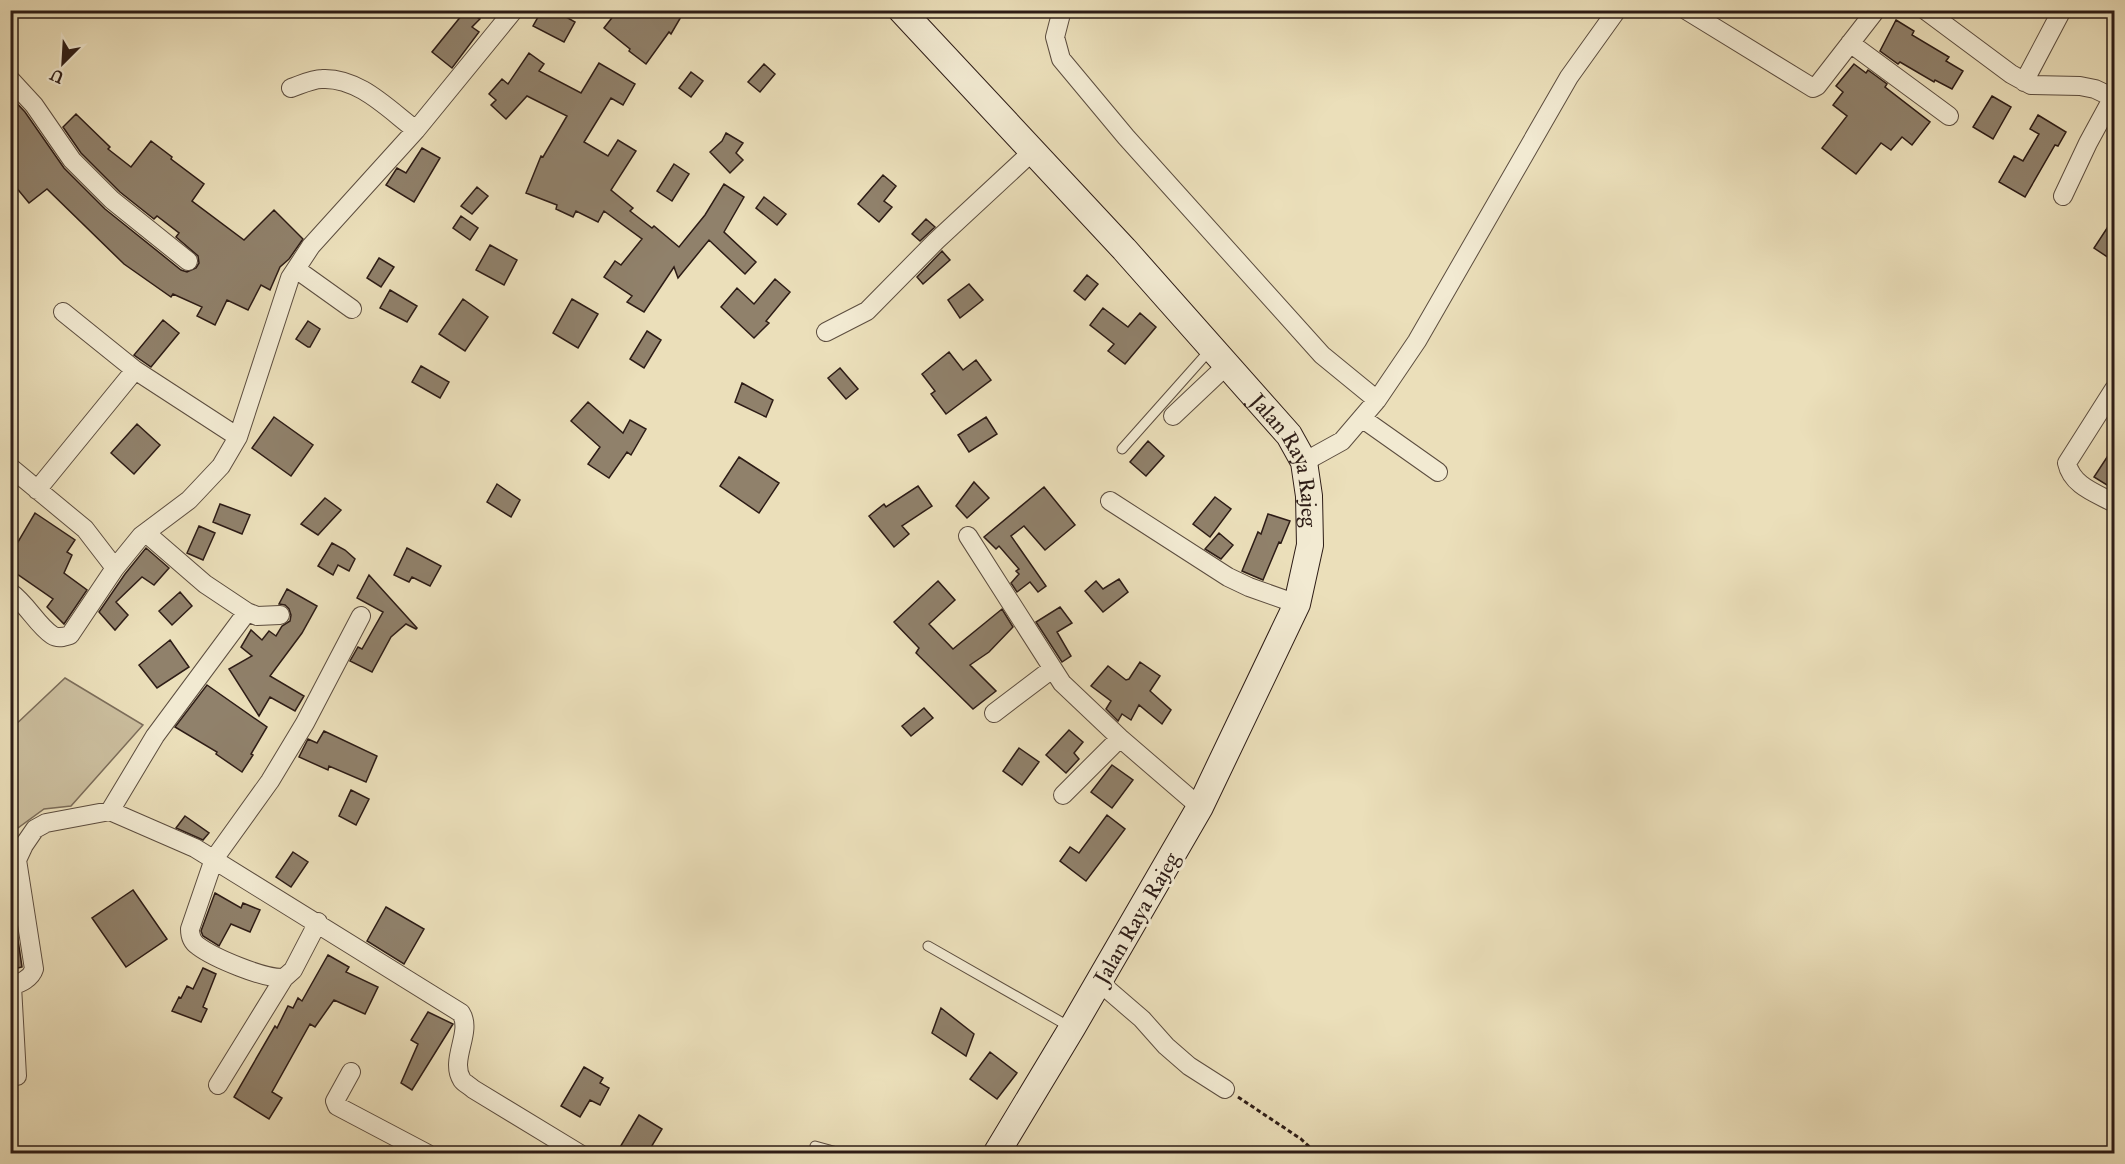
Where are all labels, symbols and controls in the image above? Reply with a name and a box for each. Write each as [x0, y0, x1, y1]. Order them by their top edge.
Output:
north arrow [33, 33, 93, 93]
text: U [47, 65, 67, 87]
street label: Jalan Raya Rajeg [1243, 386, 1323, 528]
street label: Jalan Raya Rajeg [1087, 847, 1185, 991]

